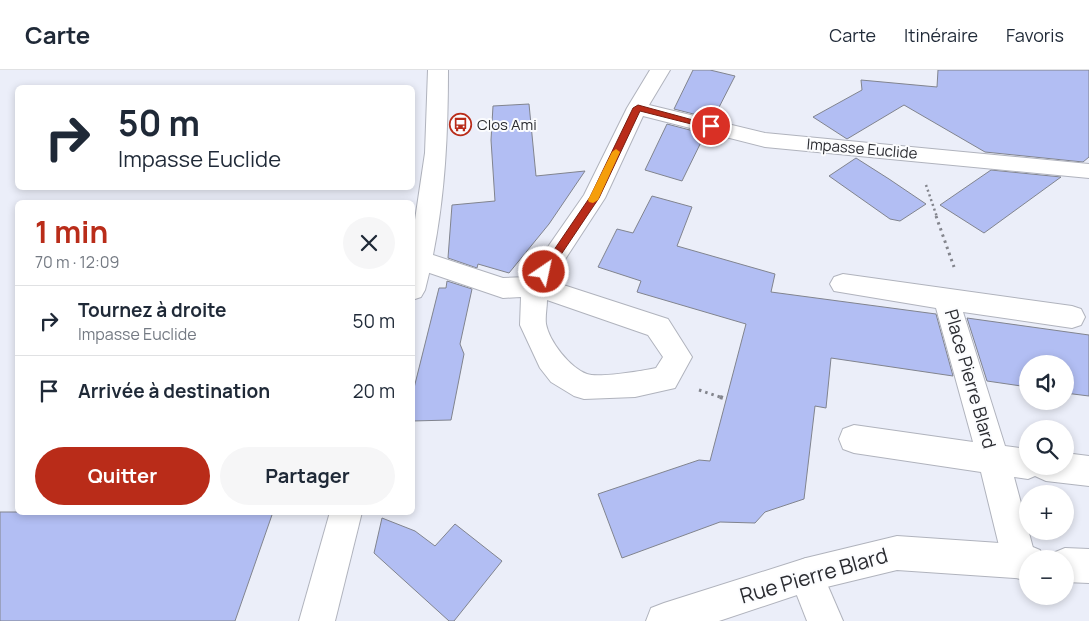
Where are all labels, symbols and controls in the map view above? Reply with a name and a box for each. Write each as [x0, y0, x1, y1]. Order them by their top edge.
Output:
text: Carte [25, 18, 90, 51]
text: Carte [829, 23, 876, 47]
text: Itinéraire [904, 23, 978, 47]
text: Favoris [1006, 23, 1064, 47]
text: 50 m [118, 99, 200, 147]
icon: right [35, 105, 100, 170]
pin [690, 105, 732, 147]
icon: arrive [697, 112, 725, 140]
bus stop icon: Clos Ami [449, 113, 473, 137]
place label: Clos Ami [477, 114, 537, 135]
street label: Impasse Euclide [806, 133, 919, 164]
text: Impasse Euclide [118, 144, 281, 174]
text: 1 min [35, 211, 108, 252]
button: close [343, 217, 395, 269]
position arrow [517, 245, 569, 297]
text: 70 m · 12:09 [35, 251, 119, 273]
text: Tournez à droite [78, 297, 226, 323]
street label: Place Pierre Blard [940, 306, 1002, 451]
icon: right [35, 307, 63, 335]
text: 50 m [353, 308, 395, 334]
text: Impasse Euclide [78, 323, 197, 345]
map controls [1019, 355, 1074, 605]
button: sound [1019, 355, 1074, 410]
icon: arrive [35, 377, 63, 405]
text: Arrivée à destination [78, 378, 270, 404]
text: 20 m [353, 378, 395, 404]
button: search [1019, 420, 1074, 475]
button: Quitter [35, 447, 210, 505]
button: Partager [220, 447, 395, 505]
button: + [1019, 485, 1074, 540]
street label: Rue Pierre Blard [736, 541, 891, 610]
button: − [1019, 550, 1074, 605]

